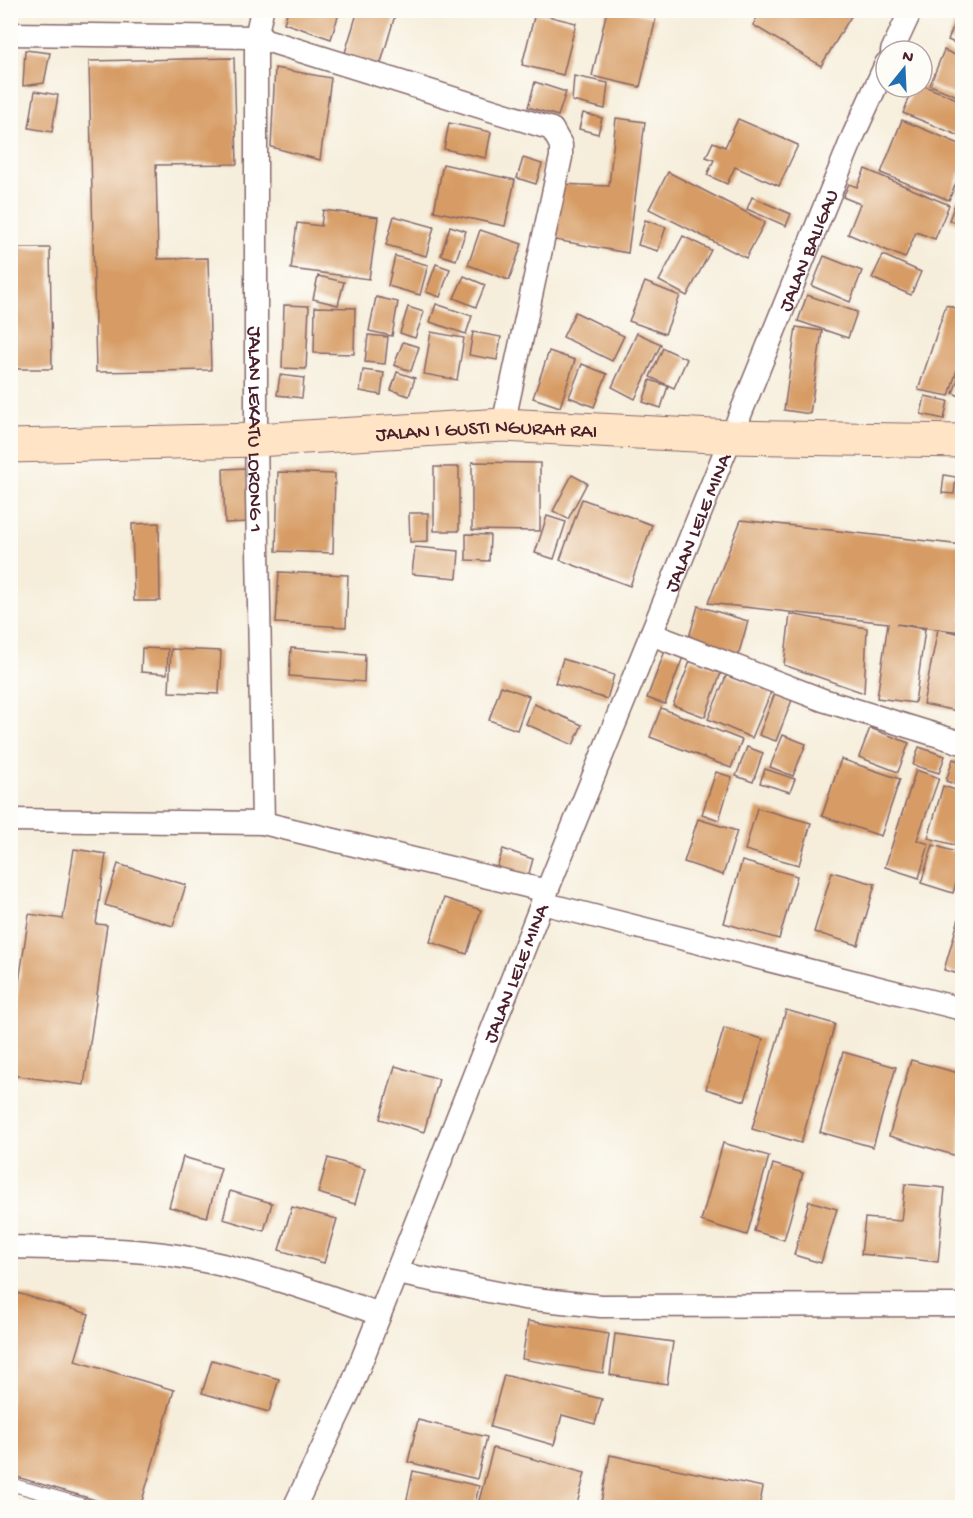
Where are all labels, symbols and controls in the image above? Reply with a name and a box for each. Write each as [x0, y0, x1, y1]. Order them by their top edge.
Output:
north arrow [874, 39, 934, 99]
text: N [900, 47, 916, 69]
street label: JALAN BALIGAU [775, 187, 845, 315]
street label: JALAN LEKATU LORONG 1 [241, 326, 266, 533]
street label: JALAN I GUSTI NGURAH RAI [375, 417, 598, 448]
street label: JALAN LELE MINA [661, 450, 739, 596]
street label: JALAN LELE MINA [480, 900, 556, 1047]

